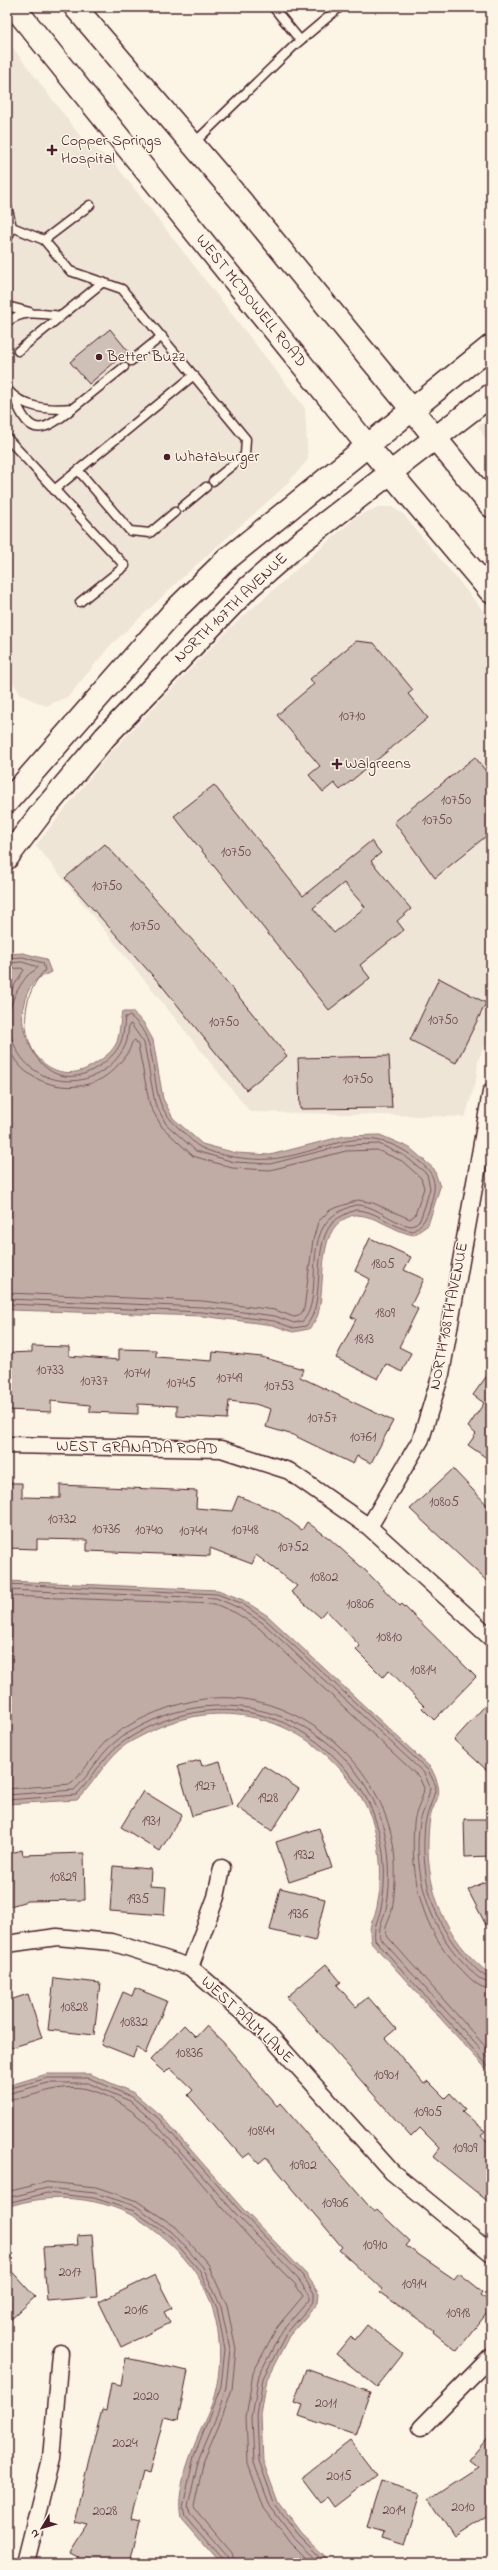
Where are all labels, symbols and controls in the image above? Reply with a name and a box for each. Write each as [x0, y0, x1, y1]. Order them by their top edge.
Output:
place label: Copper Springs Hospital [61, 129, 162, 171]
marker: Copper Springs Hospital [46, 144, 58, 156]
street label: WEST MCDOWELL ROAD [190, 229, 312, 373]
place label: Better Buzz [106, 345, 185, 369]
marker: Better Buzz [94, 352, 104, 362]
place label: Whataburger [175, 445, 260, 469]
marker: Whataburger [162, 452, 172, 462]
street label: NORTH 107TH AVENUE [169, 547, 293, 669]
house number: 10710 [339, 706, 365, 727]
place label: Walgreens [345, 752, 411, 776]
marker: Walgreens [332, 759, 342, 769]
house number: 10750 [441, 790, 471, 811]
house number: 10750 [422, 810, 452, 831]
house number: 10750 [221, 842, 251, 863]
house number: 10750 [92, 876, 122, 897]
house number: 10750 [130, 916, 160, 937]
house number: 10750 [428, 1010, 458, 1031]
house number: 10750 [209, 1012, 239, 1033]
house number: 10750 [343, 1069, 373, 1090]
street label: NORTH 108TH AVENUE [423, 1240, 475, 1392]
house number: 1805 [371, 1254, 395, 1275]
house number: 1809 [375, 1303, 396, 1324]
house number: 1813 [354, 1329, 374, 1350]
house number: 10733 [36, 1360, 64, 1381]
house number: 10741 [124, 1363, 151, 1384]
house number: 10749 [216, 1368, 243, 1389]
house number: 10737 [80, 1371, 108, 1392]
house number: 10745 [166, 1373, 196, 1394]
house number: 10753 [264, 1376, 294, 1397]
house number: 10757 [307, 1408, 337, 1429]
house number: 10761 [350, 1427, 377, 1448]
street label: WEST GRANADA ROAD [56, 1435, 218, 1461]
house number: 10805 [429, 1492, 459, 1513]
house number: 10732 [47, 1509, 77, 1530]
house number: 10736 [92, 1519, 120, 1540]
house number: 10740 [135, 1520, 163, 1541]
house number: 10748 [231, 1520, 259, 1541]
house number: 10744 [179, 1521, 207, 1542]
house number: 10752 [277, 1537, 309, 1558]
house number: 10802 [310, 1567, 338, 1588]
house number: 10806 [346, 1594, 374, 1615]
house number: 10810 [376, 1627, 402, 1648]
house number: 10814 [410, 1660, 436, 1681]
house number: 1927 [194, 1776, 216, 1797]
house number: 1928 [258, 1788, 278, 1809]
house number: 1931 [142, 1811, 161, 1832]
house number: 1932 [293, 1845, 315, 1866]
house number: 10829 [50, 1867, 77, 1888]
house number: 1935 [127, 1889, 149, 1910]
house number: 1936 [288, 1904, 308, 1925]
street label: WEST PALM LANE [195, 1970, 299, 2070]
house number: 10828 [60, 1997, 88, 2018]
house number: 10832 [120, 2012, 148, 2033]
house number: 10836 [175, 2043, 203, 2064]
house number: 10901 [373, 2065, 399, 2086]
house number: 10905 [414, 2102, 442, 2123]
house number: 10844 [247, 2121, 275, 2142]
house number: 10909 [453, 2138, 478, 2159]
house number: 10902 [289, 2155, 317, 2176]
house number: 10906 [322, 2193, 348, 2214]
house number: 10910 [362, 2235, 388, 2256]
house number: 2017 [58, 2262, 82, 2283]
house number: 10914 [402, 2274, 427, 2295]
house number: 2016 [124, 2300, 148, 2321]
house number: 10918 [446, 2303, 470, 2324]
house number: 2020 [133, 2386, 159, 2407]
house number: 2011 [315, 2393, 337, 2414]
house number: 2024 [112, 2433, 138, 2454]
house number: 2015 [326, 2466, 352, 2487]
house number: 2010 [451, 2497, 475, 2518]
house number: 2014 [382, 2500, 406, 2521]
house number: 2028 [92, 2501, 118, 2522]
north arrow [22, 2508, 62, 2548]
text: N [26, 2526, 44, 2541]

